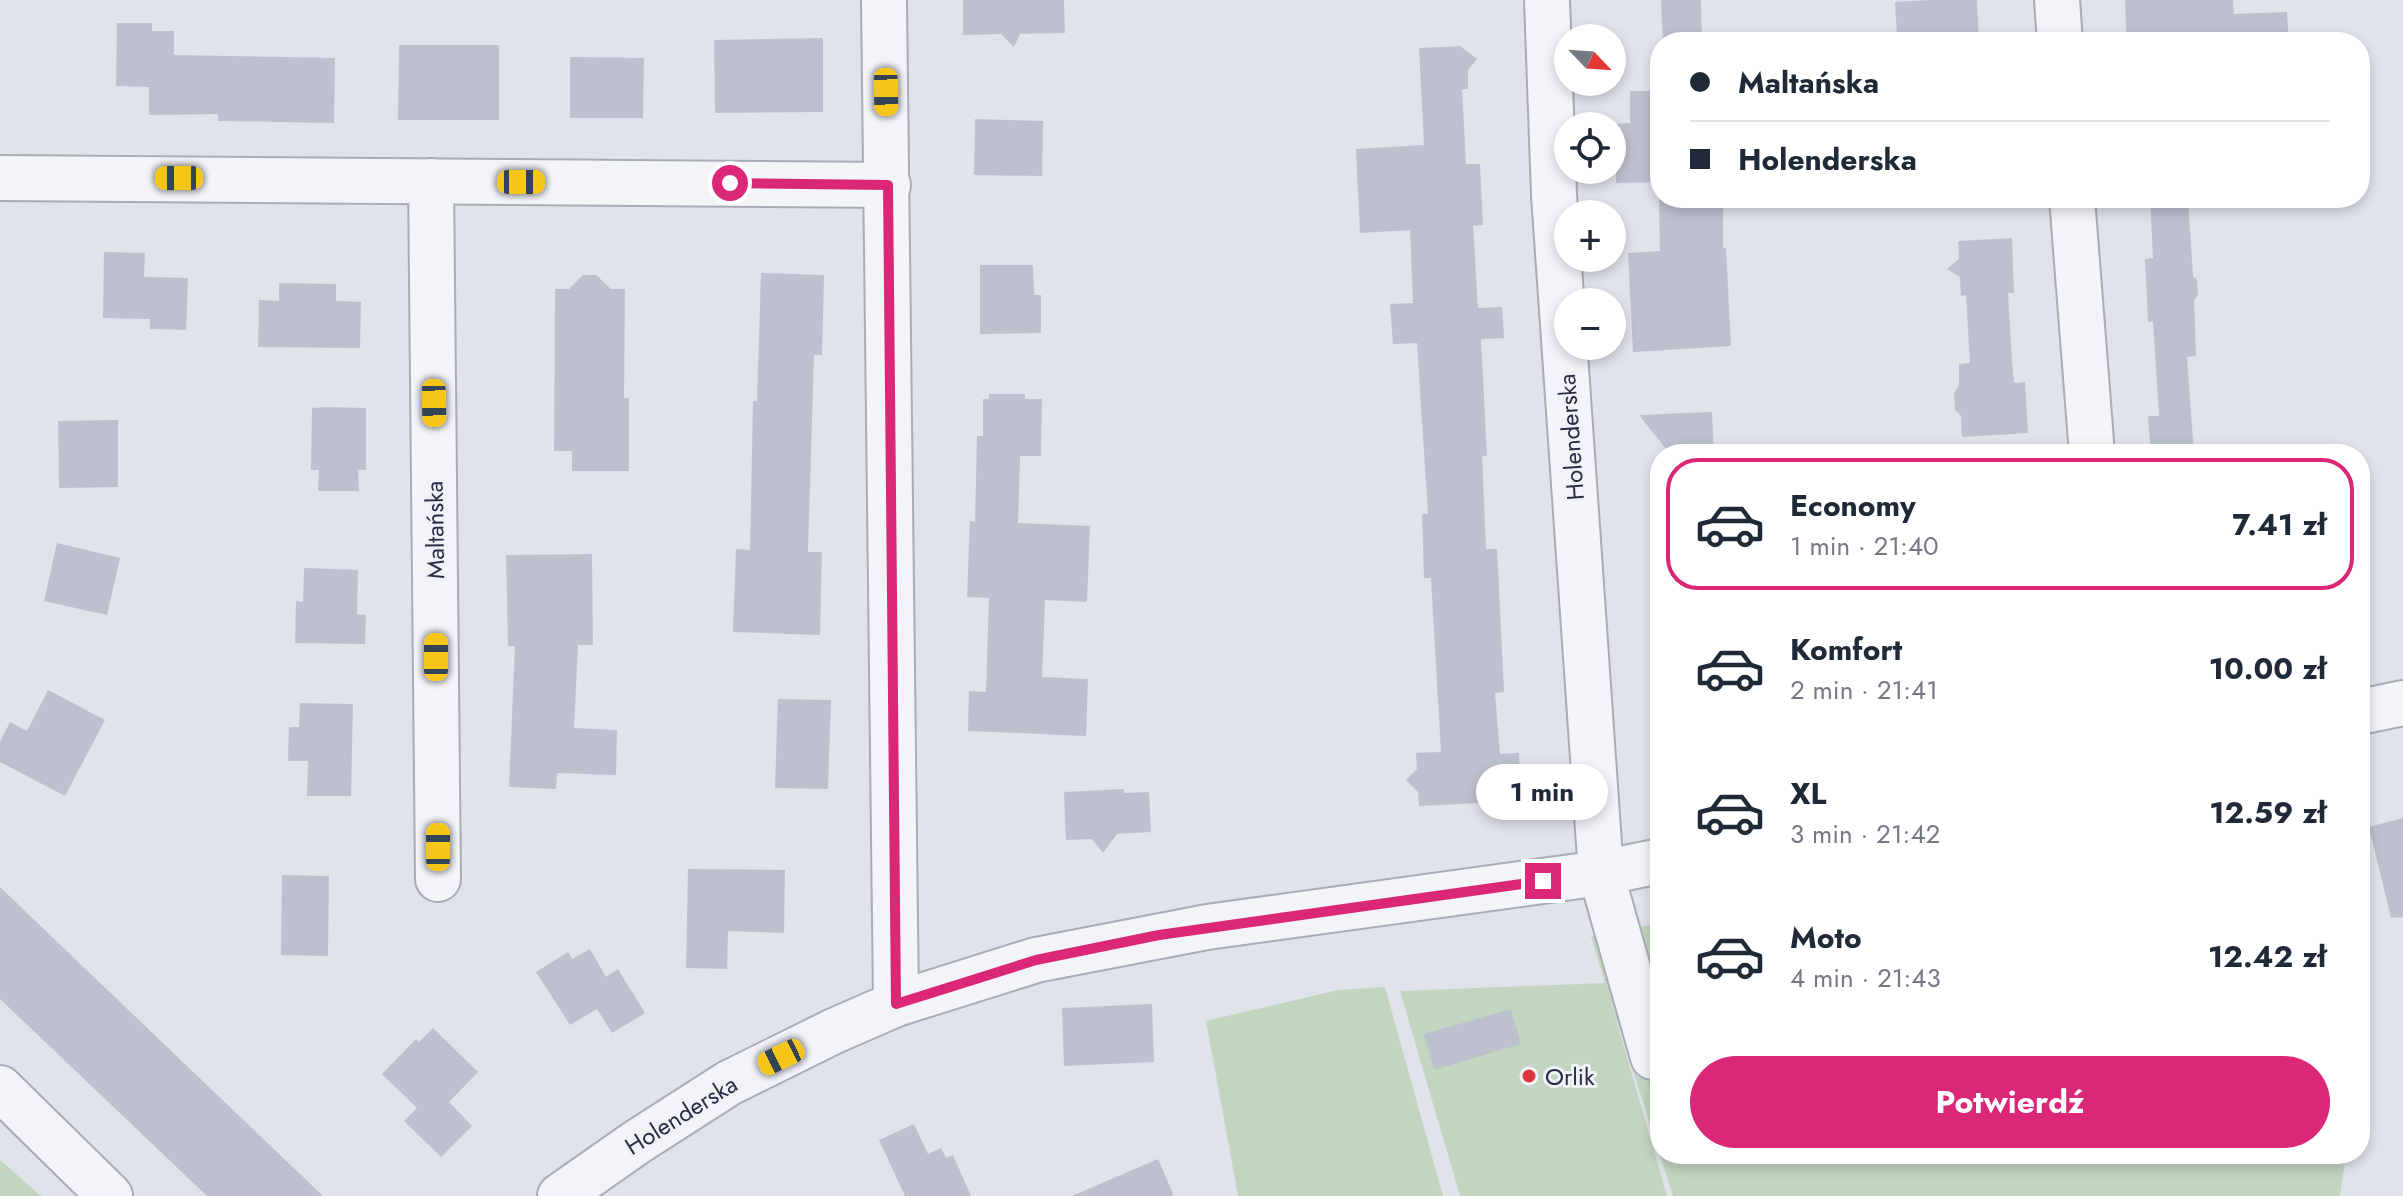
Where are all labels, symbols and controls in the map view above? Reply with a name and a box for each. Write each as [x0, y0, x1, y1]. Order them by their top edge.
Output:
north arrow [1554, 24, 1626, 96]
map controls [1554, 24, 1626, 360]
text: Maltańska [1738, 61, 1879, 104]
car [874, 68, 898, 116]
button: locate [1554, 112, 1626, 184]
text: Holenderska [1738, 138, 1917, 181]
route start [712, 165, 748, 201]
car [155, 166, 203, 190]
car [497, 170, 545, 194]
button: + [1554, 200, 1626, 272]
button: − [1554, 288, 1626, 360]
street label: Holenderska [1549, 373, 1593, 501]
car [422, 379, 446, 427]
street label: Maltańska [417, 481, 453, 579]
text: Economy [1790, 484, 1916, 527]
icon: car [1694, 488, 1766, 560]
text: 7.41 zł [2232, 503, 2326, 546]
text: 1 min · 21:40 [1790, 527, 1939, 565]
text: Komfort [1790, 628, 1902, 671]
icon: car [1694, 632, 1766, 704]
car [424, 633, 448, 681]
text: 10.00 zł [2209, 647, 2326, 690]
text: 2 min · 21:41 [1790, 671, 1938, 709]
callout: 1 min [1477, 765, 1609, 821]
text: XL [1790, 772, 1826, 815]
text: 1 min [1510, 773, 1574, 811]
icon: car [1694, 776, 1766, 848]
text: 12.59 zł [2209, 791, 2326, 834]
text: 3 min · 21:42 [1790, 815, 1940, 853]
car [426, 823, 450, 871]
route end [1525, 863, 1561, 899]
text: Moto [1790, 916, 1862, 959]
icon: car [1694, 920, 1766, 992]
text: 12.42 zł [2208, 935, 2326, 978]
text: 4 min · 21:43 [1790, 959, 1941, 997]
car [754, 1036, 808, 1078]
button: Potwierdź [1690, 1056, 2330, 1148]
place label: Orlik [1545, 1059, 1595, 1094]
street label: Holenderska [618, 1067, 744, 1163]
marker: Orlik [1520, 1067, 1538, 1085]

